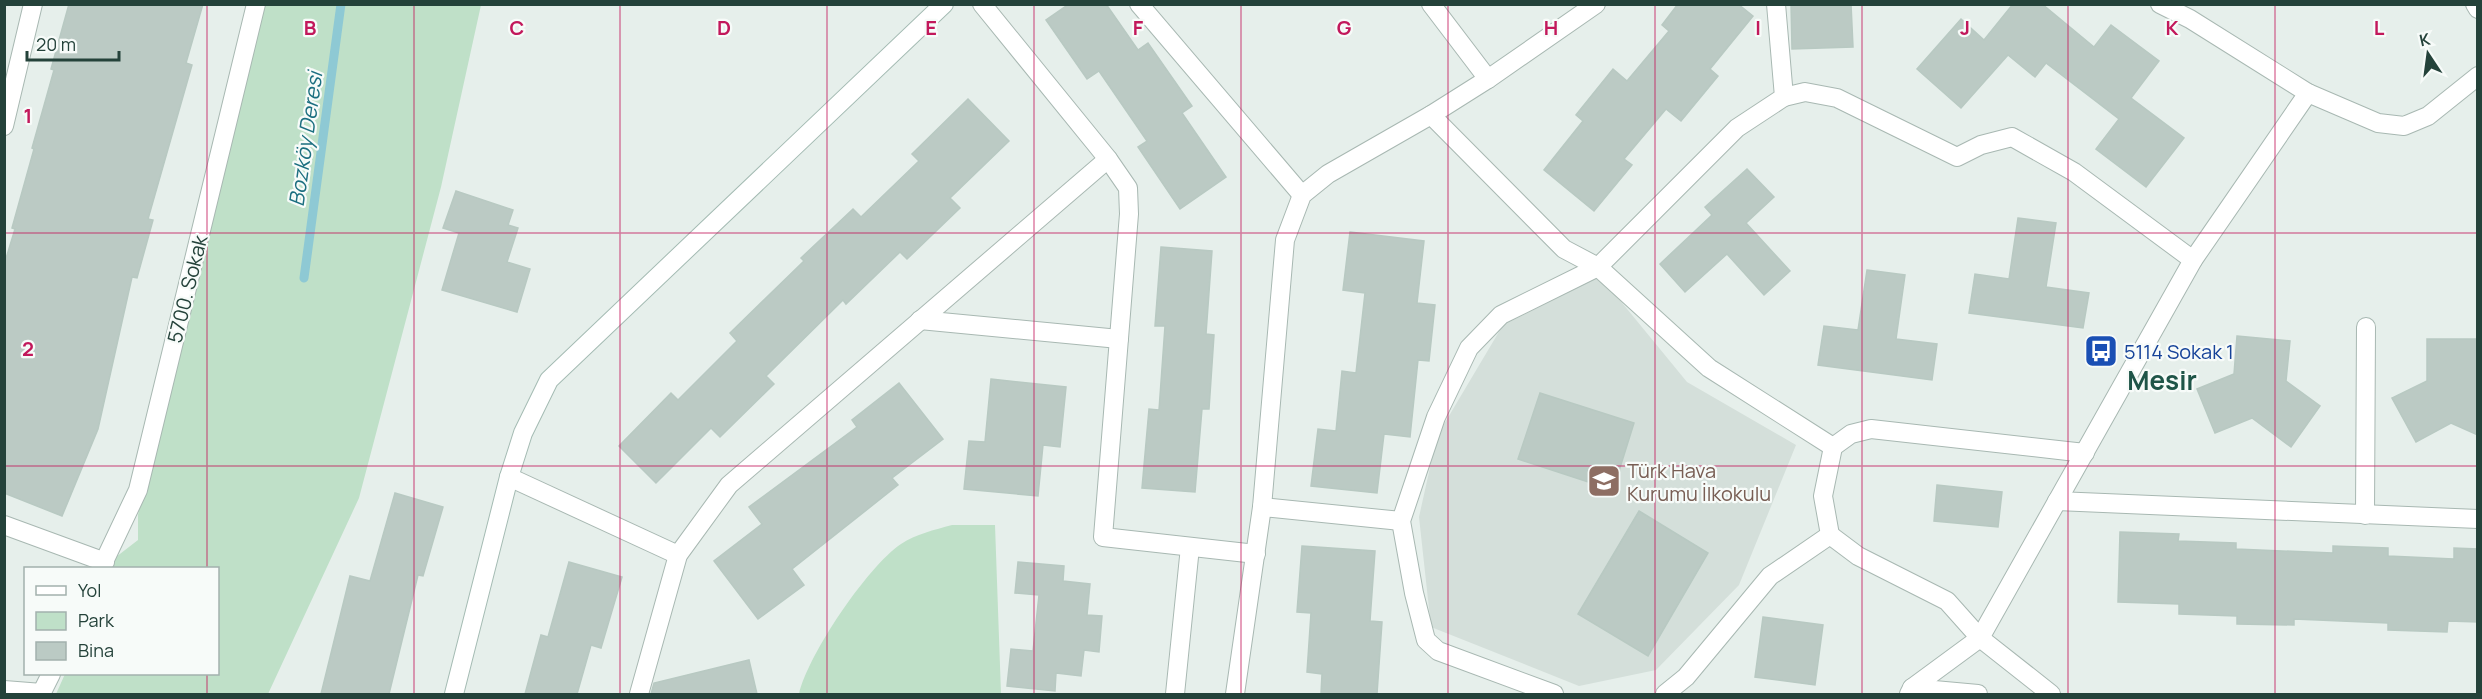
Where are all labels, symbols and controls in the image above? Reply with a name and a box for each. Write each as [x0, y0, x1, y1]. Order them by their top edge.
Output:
text: B [304, 14, 317, 41]
text: C [510, 14, 524, 41]
text: D [717, 14, 731, 41]
text: E [925, 14, 937, 41]
text: F [1133, 14, 1144, 41]
text: G [1337, 14, 1352, 41]
text: H [1544, 14, 1558, 41]
text: I [1755, 14, 1761, 41]
text: J [1960, 14, 1970, 41]
text: K [2166, 14, 2179, 41]
text: L [2374, 14, 2385, 41]
scale bar [27, 24, 118, 62]
north arrow [2398, 24, 2458, 84]
text: K [2417, 27, 2433, 51]
text: 20 m [36, 32, 76, 56]
water label: Bozköy Deresi [282, 67, 329, 208]
text: 1 [24, 102, 32, 129]
street label: 5700. Sokak [161, 231, 214, 346]
bus stop icon: 5114 Sokak 1 [2083, 333, 2119, 369]
text: 2 [22, 335, 34, 362]
place label: 5114 Sokak 1 [2124, 338, 2234, 365]
district label: Mesir [2127, 362, 2197, 398]
place label: Türk Hava Kurumu İlkokulu [1627, 457, 1771, 507]
school or university icon: Türk Hava Kurumu İlkokulu [1586, 463, 1622, 499]
legend [24, 567, 219, 675]
text: Yol [78, 578, 101, 602]
text: Park [78, 608, 115, 632]
text: Bina [78, 638, 114, 662]

